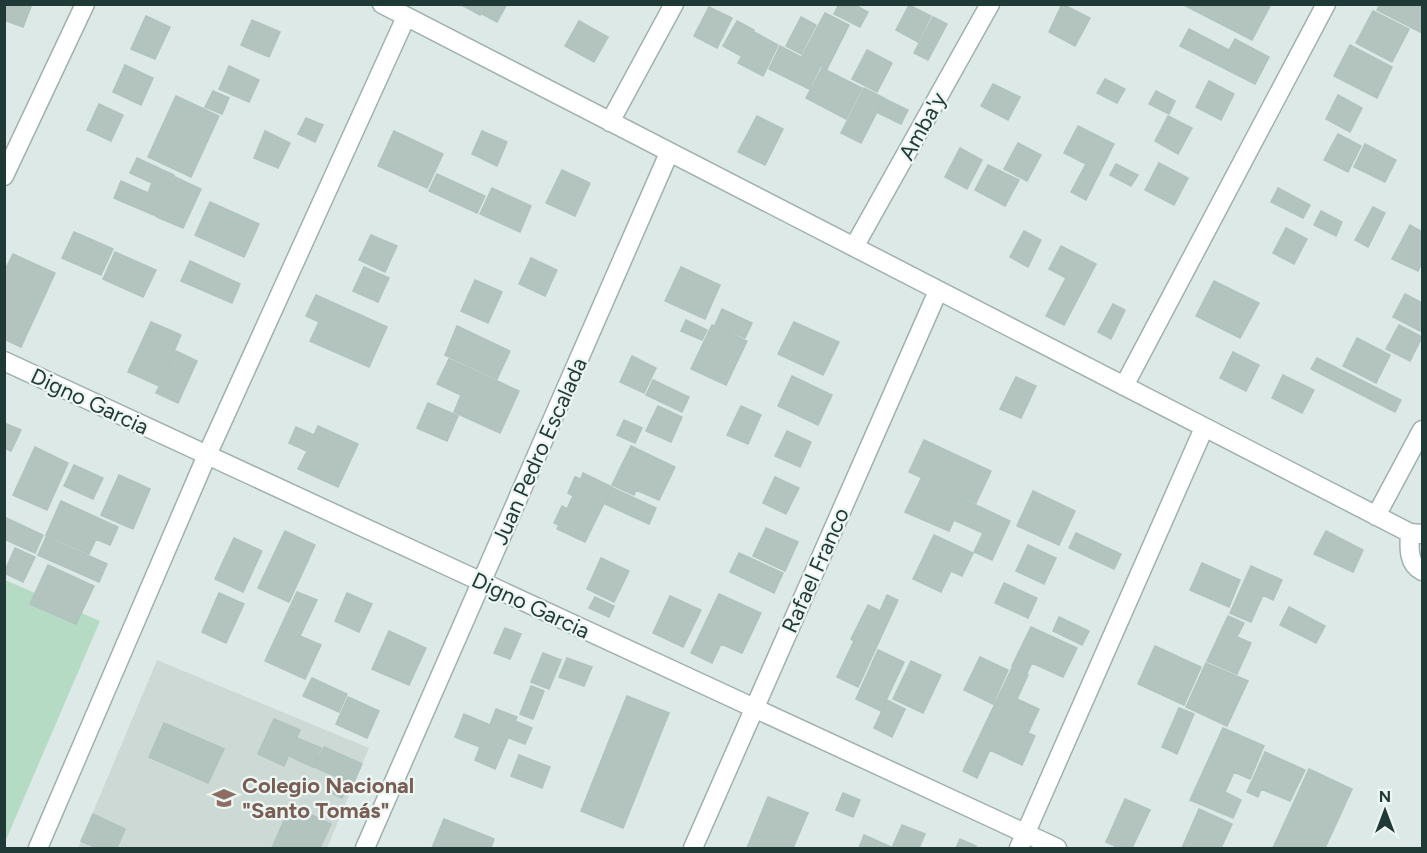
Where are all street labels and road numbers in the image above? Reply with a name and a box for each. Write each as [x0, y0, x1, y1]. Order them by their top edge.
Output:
street label: Amba'y [893, 87, 952, 165]
street label: Juan Pedro Escalada [486, 353, 593, 549]
street label: Digno Garcia [26, 362, 153, 441]
street label: Rafael Franco [776, 504, 855, 637]
street label: Digno Garcia [467, 566, 594, 645]

